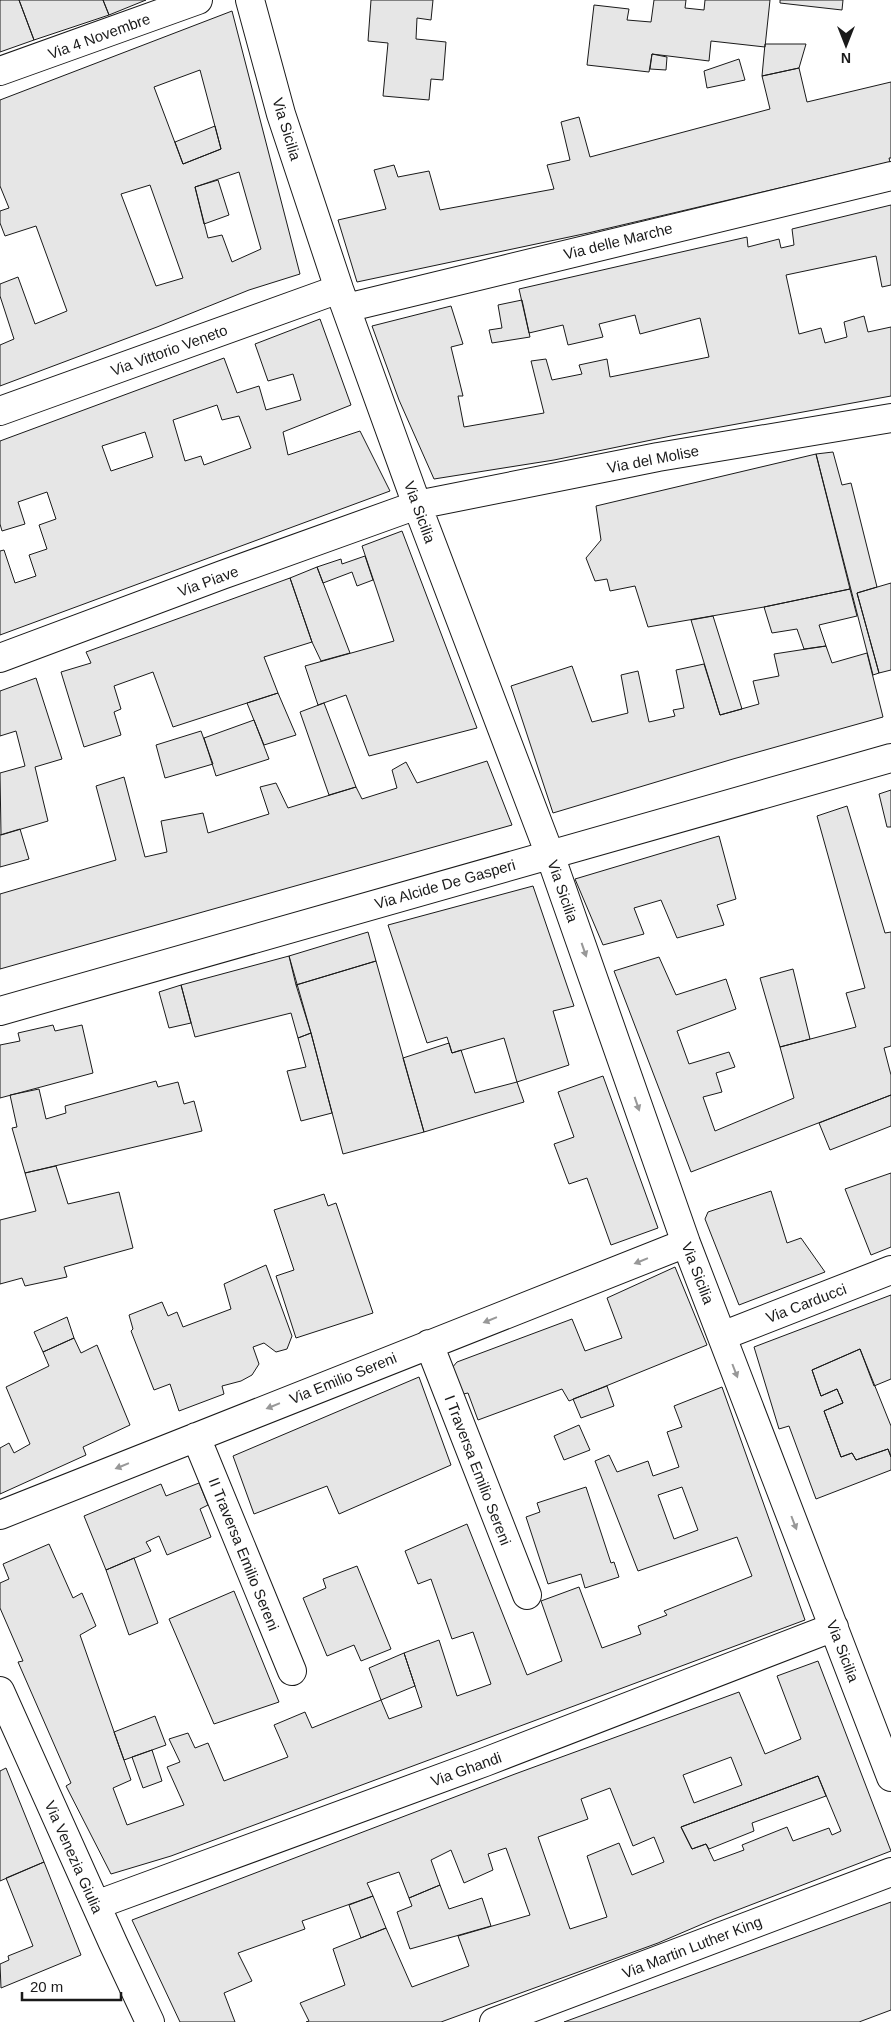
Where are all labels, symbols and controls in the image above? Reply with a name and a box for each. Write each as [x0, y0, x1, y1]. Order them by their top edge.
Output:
street label: Via 4 Novembre [46, 10, 152, 62]
north arrow [821, 20, 871, 70]
text: N [841, 50, 851, 66]
street label: Via Sicilia [269, 96, 305, 163]
street label: Via delle Marche [562, 219, 674, 263]
street label: Via Vittorio Veneto [108, 321, 230, 379]
street label: Via del Molise [606, 442, 700, 476]
street label: Via Sicilia [401, 479, 439, 546]
street label: Via Piave [175, 562, 241, 600]
street label: Via Alcide De Gasperi [373, 856, 517, 912]
street label: Via Sicilia [544, 858, 582, 925]
one-way arrow [581, 943, 588, 958]
one-way arrow [634, 1096, 642, 1111]
street label: Via Sicilia [678, 1240, 718, 1307]
one-way arrow [634, 1257, 648, 1265]
street label: Via Carducci [763, 1280, 849, 1326]
one-way arrow [482, 1317, 497, 1324]
street label: Via Emilio Sereni [287, 1349, 399, 1407]
one-way arrow [732, 1364, 740, 1378]
street label: I Traversa Emilio Sereni [442, 1393, 514, 1547]
one-way arrow [266, 1402, 280, 1410]
one-way arrow [115, 1463, 130, 1470]
street label: II Traversa Emilio Sereni [206, 1475, 282, 1633]
one-way arrow [790, 1516, 798, 1531]
street label: Via Sicilia [823, 1618, 863, 1685]
street label: Via Ghandi [428, 1748, 504, 1790]
street label: Via Venezia Giulia [42, 1798, 107, 1917]
street label: Via Martin Luther King [620, 1913, 764, 1981]
scale bar [22, 1970, 121, 2002]
text: 20 m [30, 1978, 63, 1995]

